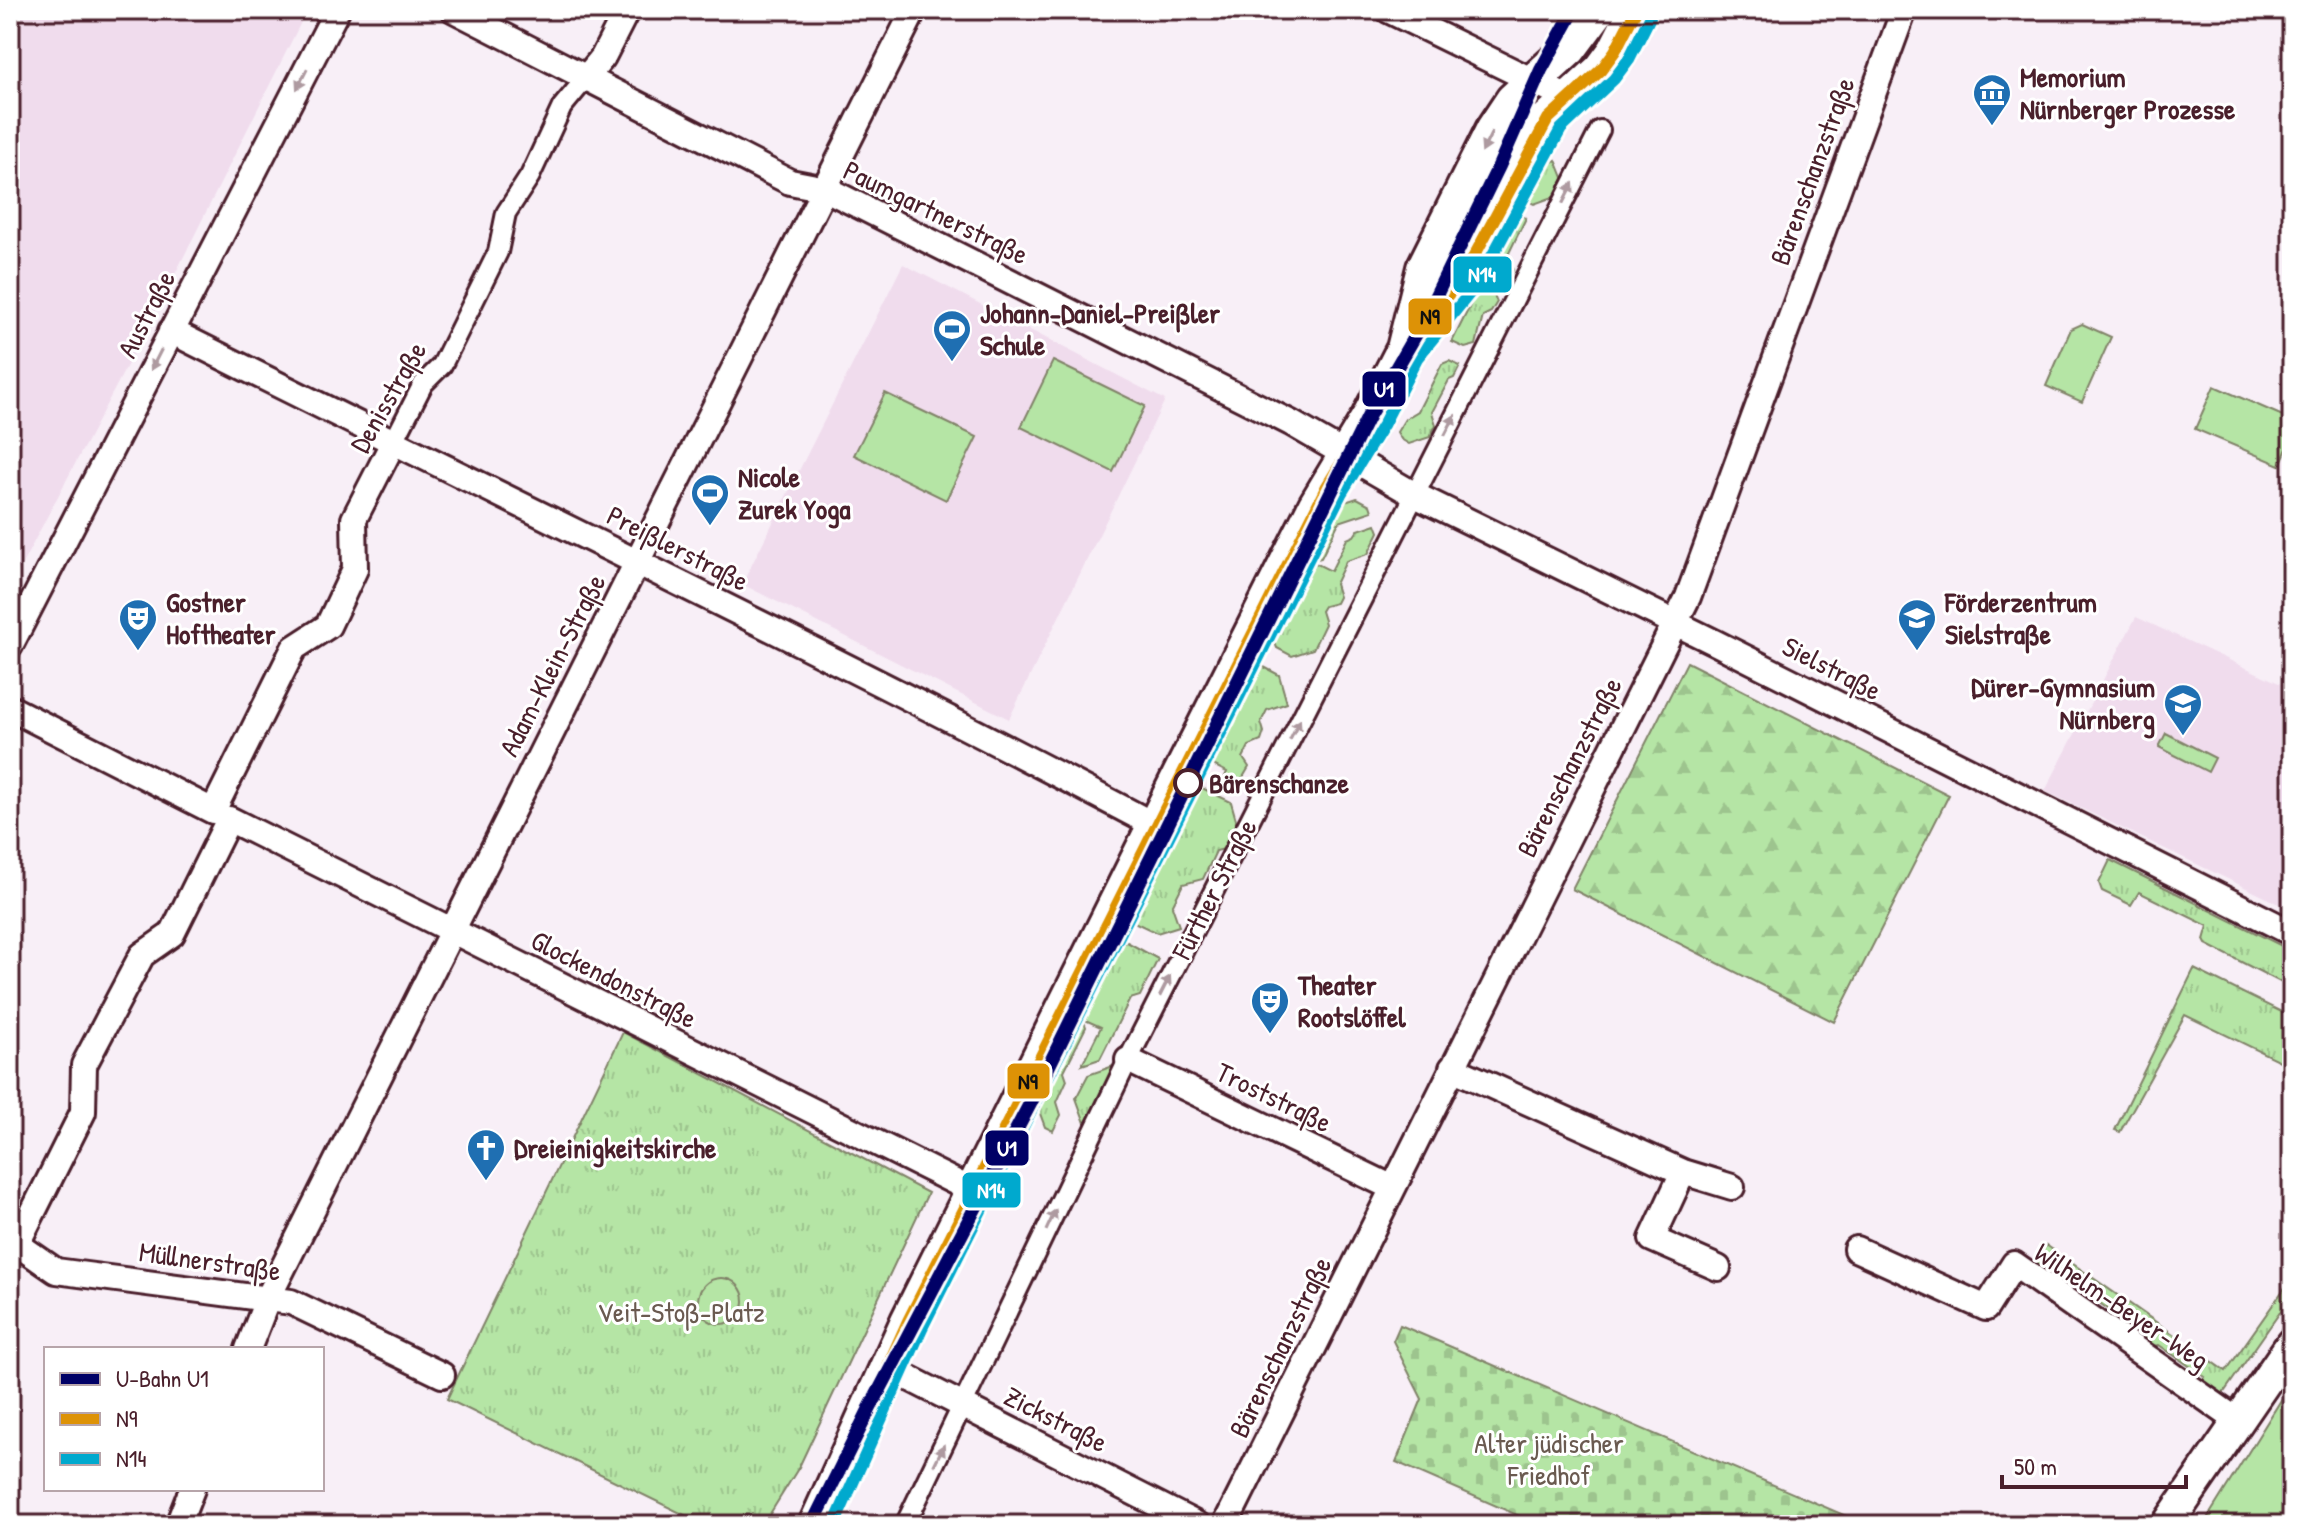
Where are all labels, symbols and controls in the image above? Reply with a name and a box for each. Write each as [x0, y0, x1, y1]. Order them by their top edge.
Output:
place label: Memorium Nürnberger Prozesse [2020, 58, 2236, 129]
one-way arrow [295, 68, 308, 91]
street label: Bärenschanzstraße [1760, 72, 1864, 270]
museum icon: Memorium Nürnberger Prozesse [1971, 72, 2013, 127]
one-way arrow [1480, 131, 1494, 154]
street label: Paumgartnerstraße [837, 151, 1035, 273]
one-way arrow [1561, 182, 1574, 205]
line badge: N14 [1452, 255, 1513, 294]
text: N14 [1468, 259, 1496, 289]
street label: Austraße [108, 264, 184, 364]
place label: Johann-Daniel-Preißler Schule [980, 294, 1220, 364]
line badge: N9 [1407, 297, 1453, 336]
text: N9 [1420, 301, 1440, 331]
sports icon: Johann-Daniel-Preißler Schule [931, 308, 973, 363]
street label: Denisstraße [341, 335, 435, 459]
one-way arrow [150, 348, 163, 371]
line badge: U1 [1361, 370, 1407, 408]
text: U1 [1374, 374, 1394, 404]
one-way arrow [1443, 414, 1457, 437]
place label: Nicole Zurek Yoga [738, 458, 851, 529]
sports icon: Nicole Zurek Yoga [689, 472, 731, 527]
street label: Preißlerstraße [601, 496, 755, 600]
street label: Adam-Klein-Straße [490, 567, 614, 763]
place label: Gostner Hoftheater [166, 583, 276, 653]
place label: Förderzentrum Sielstraße [1944, 583, 2097, 654]
theatre icon: Gostner Hoftheater [117, 597, 159, 652]
school or university icon: Förderzentrum Sielstraße [1896, 597, 1938, 652]
street label: Sielstraße [1776, 627, 1888, 709]
place label: Dürer-Gymnasium Nürnberg [1971, 668, 2155, 739]
street label: Bärenschanzstraße [1507, 671, 1631, 863]
school or university icon: Dürer-Gymnasium Nürnberg [2162, 682, 2204, 737]
one-way arrow [1289, 718, 1302, 741]
place label: Bärenschanze [1209, 764, 1350, 802]
marker: Bärenschanze [1174, 769, 1202, 797]
street label: Fürther Straße [1162, 812, 1266, 966]
street label: Glockendonstraße [525, 921, 703, 1037]
place label: Theater Rootslöffel [1297, 966, 1406, 1036]
one-way arrow [1159, 975, 1172, 998]
theatre icon: Theater Rootslöffel [1249, 980, 1291, 1035]
street label: Troststraße [1210, 1053, 1338, 1141]
line badge: N9 [1006, 1062, 1051, 1100]
text: N9 [1018, 1066, 1038, 1096]
church icon: Dreieinigkeitskirche [465, 1127, 507, 1182]
place label: Dreieinigkeitskirche [514, 1129, 717, 1168]
line badge: U1 [984, 1129, 1030, 1167]
text: U1 [997, 1133, 1017, 1163]
line badge: N14 [961, 1171, 1022, 1209]
text: N14 [977, 1175, 1005, 1205]
one-way arrow [1044, 1208, 1058, 1232]
street label: Müllnerstraße [137, 1232, 283, 1290]
street label: Wilhelm-Beyer-Weg [2027, 1234, 2217, 1378]
street label: Bärenschanzstraße [1220, 1250, 1340, 1444]
park label: Veit-Stoß-Platz [597, 1293, 765, 1331]
legend [44, 1347, 324, 1491]
text: U-Bahn U1 [116, 1362, 209, 1394]
street label: Zickstraße [998, 1377, 1114, 1461]
text: N9 [116, 1402, 138, 1434]
park label: Alter jüdischer Friedhof [1474, 1424, 1624, 1494]
scale bar [2002, 1439, 2186, 1489]
text: N14 [116, 1442, 146, 1474]
one-way arrow [932, 1443, 946, 1466]
text: 50 m [2014, 1450, 2057, 1482]

